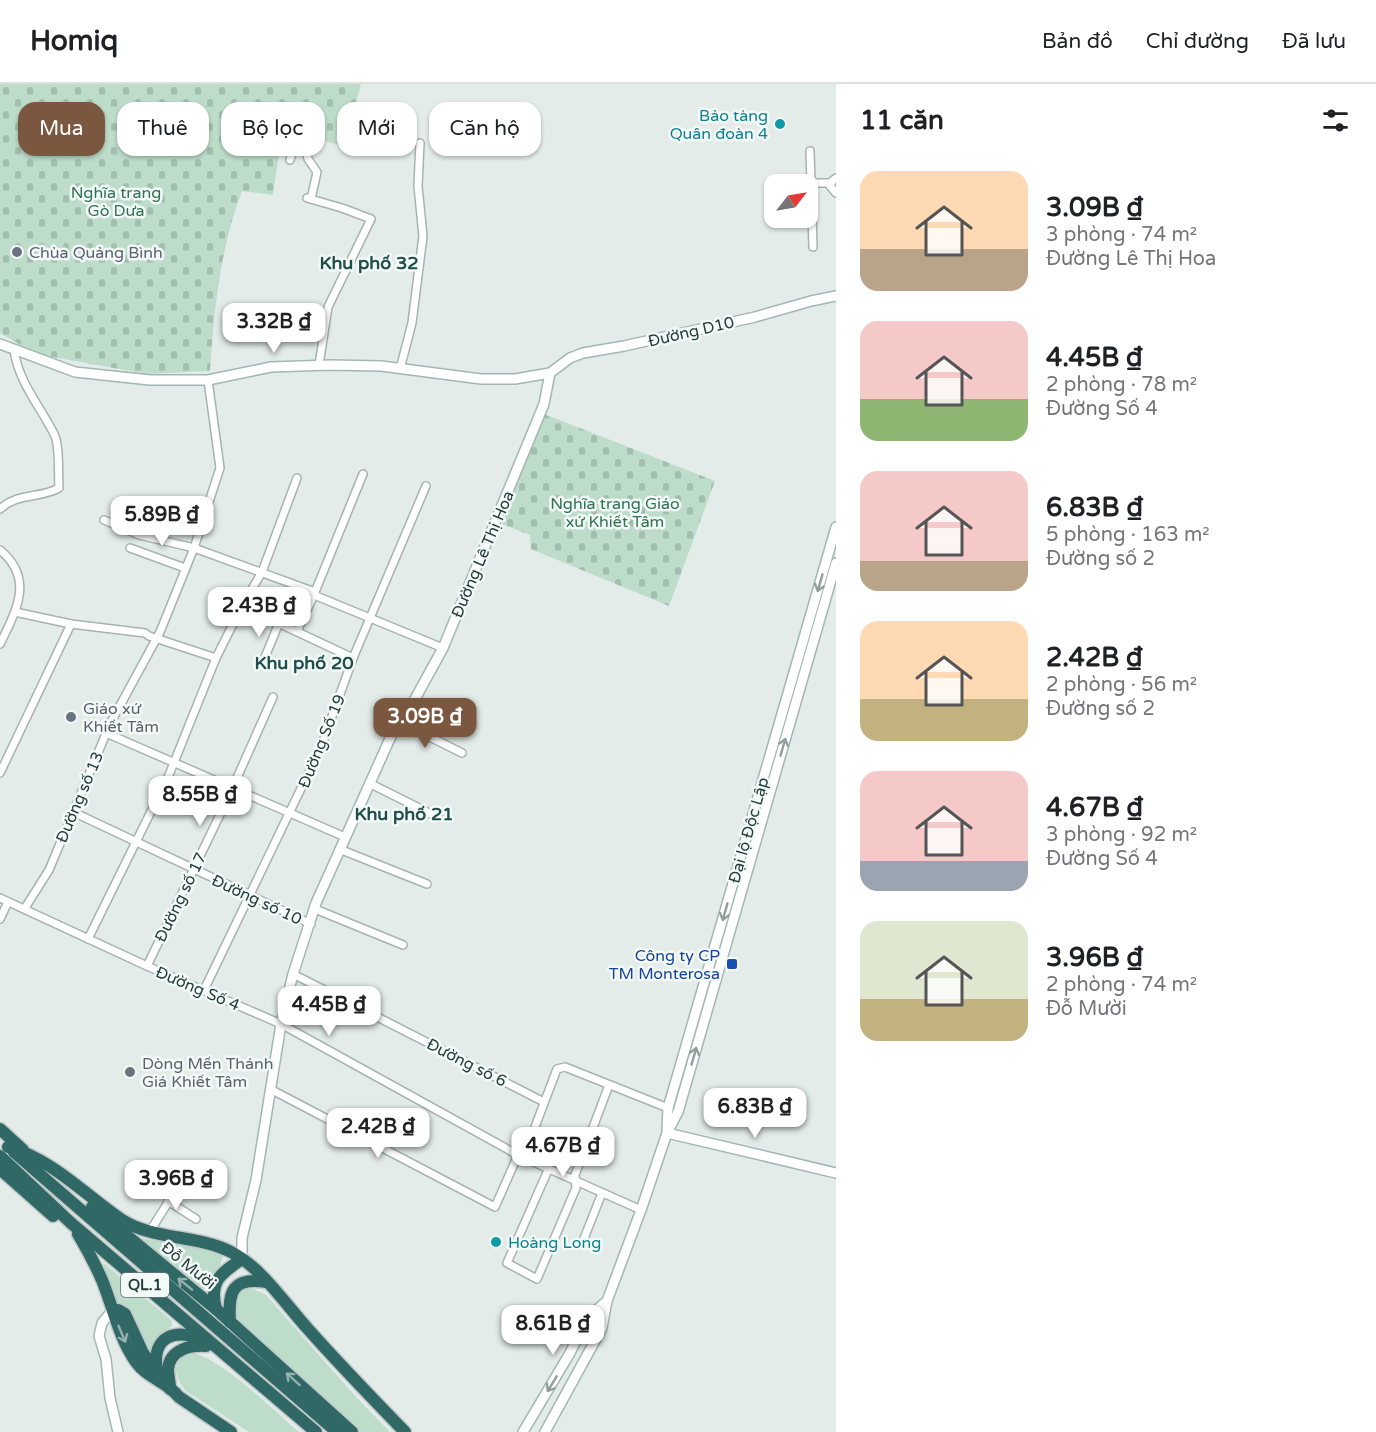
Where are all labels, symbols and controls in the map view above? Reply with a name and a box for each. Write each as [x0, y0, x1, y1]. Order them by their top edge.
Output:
text: Homiq [30, 24, 118, 58]
text: Bản đồ [1042, 29, 1113, 54]
text: Chỉ đường [1146, 29, 1249, 54]
text: Đã lưu [1282, 29, 1346, 54]
chip: Mua [18, 102, 105, 156]
chip: Thuê [117, 102, 209, 156]
chip: Bộ lọc [221, 102, 325, 156]
chip: Mới [337, 102, 417, 156]
chip: Căn hộ [429, 102, 541, 156]
icon: filters [1319, 104, 1352, 137]
text: 11 căn [860, 105, 944, 136]
place label: Bảo tàng Quân đoàn 4 [670, 106, 768, 144]
marker: Bảo tàng Quân đoàn 4 [773, 117, 787, 131]
north arrow [764, 174, 818, 228]
map controls [764, 174, 818, 228]
park label: Nghĩa trang Gò Dưa [71, 183, 161, 221]
text: 3.09B ₫ [1046, 192, 1144, 223]
icon: home [908, 195, 980, 267]
text: 3 phòng · 74 m² [1046, 223, 1197, 247]
place label: Chùa Quảng Bình [29, 243, 163, 263]
marker: Chùa Quảng Bình [10, 245, 24, 259]
text: Đường Lê Thị Hoa [1046, 247, 1216, 271]
district label: Khu phố 32 [319, 252, 419, 274]
pin: 3.32B ₫ [219, 303, 329, 354]
text: 3.32B ₫ [236, 310, 312, 334]
street label: Đường D10 [646, 312, 736, 352]
text: 4.45B ₫ [1046, 342, 1143, 373]
icon: home [908, 345, 980, 417]
text: 2 phòng · 78 m² [1046, 373, 1197, 397]
text: Đường Số 4 [1046, 397, 1158, 421]
street label: Đường Lê Thị Hoa [447, 488, 519, 621]
text: 6.83B ₫ [1046, 492, 1143, 523]
park label: Nghĩa trang Giáo xứ Khiết Tâm [550, 494, 680, 532]
icon: home [908, 495, 980, 567]
pin: 5.89B ₫ [107, 496, 217, 547]
text: 5.89B ₫ [125, 503, 199, 527]
text: 5 phòng · 163 m² [1046, 523, 1210, 547]
text: Đường số 2 [1046, 547, 1155, 571]
one-way arrow [814, 574, 825, 593]
pin: 2.43B ₫ [204, 587, 314, 638]
text: 2.43B ₫ [222, 594, 296, 618]
text: 2.42B ₫ [1046, 642, 1143, 673]
icon: home [908, 645, 980, 717]
district label: Khu phố 20 [254, 652, 354, 674]
text: 2 phòng · 56 m² [1046, 673, 1197, 697]
street label: Đường Số 19 [294, 692, 350, 791]
text: Đường số 2 [1046, 697, 1155, 721]
pin: 3.09B ₫ [370, 698, 480, 749]
place label: Giáo xứ Khiết Tâm [83, 699, 159, 737]
text: 3.09B ₫ [387, 705, 463, 729]
marker: Giáo xứ Khiết Tâm [64, 710, 78, 724]
one-way arrow [778, 738, 789, 757]
street label: Đường số 13 [52, 749, 108, 846]
street label: Đại lộ Độc Lập [724, 775, 774, 886]
pin: 8.55B ₫ [145, 776, 255, 827]
text: 8.55B ₫ [162, 783, 238, 807]
text: 4.67B ₫ [1046, 792, 1144, 823]
icon: home [908, 795, 980, 867]
district label: Khu phố 21 [354, 803, 454, 825]
text: 3 phòng · 92 m² [1046, 823, 1197, 847]
text: Đường Số 4 [1046, 847, 1158, 871]
street label: Đường số 17 [151, 849, 211, 946]
street label: Đường số 10 [208, 870, 305, 930]
one-way arrow [718, 902, 730, 921]
text: 3.96B ₫ [1046, 942, 1144, 973]
icon: home [908, 945, 980, 1017]
place label: Công ty CP TM Monterosa [609, 946, 720, 984]
marker: Công ty CP TM Monterosa [725, 957, 739, 971]
street label: Đường Số 4 [153, 962, 243, 1016]
text: 2 phòng · 74 m² [1046, 973, 1197, 997]
pin: 4.45B ₫ [274, 986, 384, 1037]
text: 4.45B ₫ [292, 993, 366, 1017]
text: Đỗ Mười [1046, 997, 1127, 1021]
street label: Đường số 6 [423, 1034, 510, 1092]
one-way arrow [689, 1047, 700, 1066]
place label: Dòng Mến Thánh Giá Khiết Tâm [142, 1054, 274, 1092]
marker: Dòng Mến Thánh Giá Khiết Tâm [123, 1065, 137, 1079]
pin: 6.83B ₫ [700, 1088, 810, 1139]
text: 6.83B ₫ [718, 1095, 792, 1119]
pin: 2.42B ₫ [323, 1108, 433, 1159]
text: 2.42B ₫ [341, 1115, 415, 1139]
pin: 4.67B ₫ [508, 1127, 618, 1178]
text: 4.67B ₫ [525, 1134, 601, 1158]
pin: 3.96B ₫ [121, 1160, 231, 1211]
text: 3.96B ₫ [138, 1167, 214, 1191]
place label: Hoàng Long [508, 1233, 601, 1253]
marker: Hoàng Long [489, 1235, 503, 1249]
street label: Đỗ Mười [157, 1238, 220, 1294]
road number: QL.1 [121, 1273, 169, 1297]
one-way arrow [178, 1278, 194, 1291]
pin: 8.61B ₫ [498, 1305, 608, 1356]
text: 8.61B ₫ [515, 1312, 591, 1336]
one-way arrow [116, 1324, 128, 1342]
one-way arrow [286, 1372, 301, 1386]
one-way arrow [546, 1375, 558, 1392]

